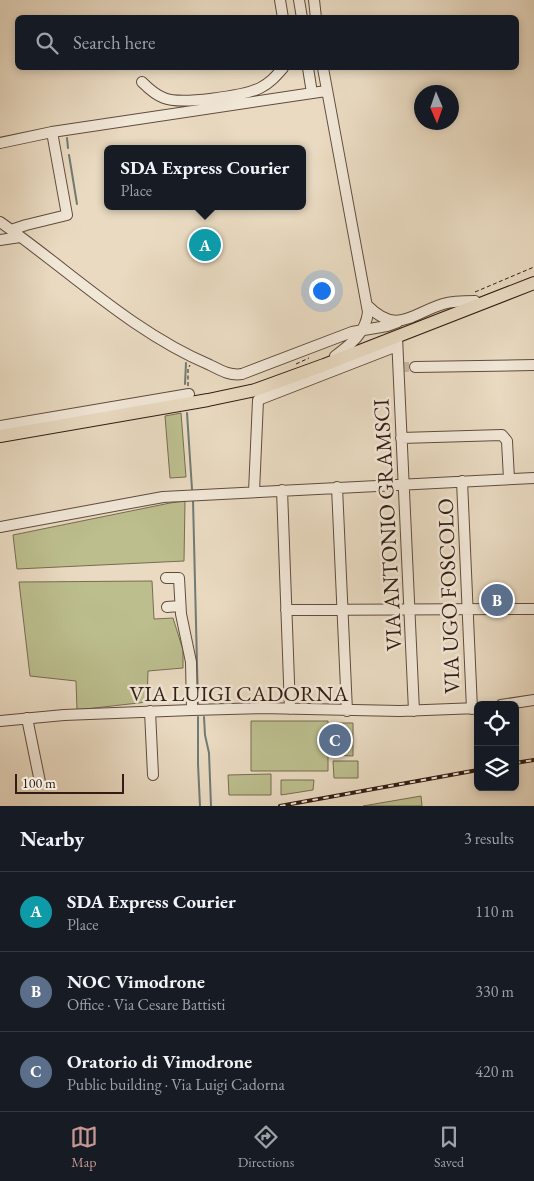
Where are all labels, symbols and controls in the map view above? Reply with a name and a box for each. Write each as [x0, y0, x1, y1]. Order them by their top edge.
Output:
search box [15, 15, 519, 70]
icon: search [33, 29, 61, 57]
text: Search here [73, 30, 155, 55]
north arrow [414, 85, 459, 130]
popup [104, 145, 306, 210]
text: SDA Express Courier [121, 155, 289, 180]
text: Place [121, 180, 152, 201]
pin: A [189, 226, 221, 264]
your location [309, 278, 335, 304]
street label: VIA ANTONIO GRAMSCI [366, 398, 409, 652]
street label: VIA UGO FOSCOLO [431, 498, 466, 694]
pin: B [481, 581, 513, 619]
street label: VIA LUIGI CADORNA [130, 679, 349, 708]
map controls [474, 701, 519, 791]
button: locate [474, 701, 519, 746]
pin: C [319, 721, 351, 759]
button: layers [474, 746, 519, 791]
scale bar [15, 771, 124, 794]
text: 100 m [22, 774, 56, 792]
text: Nearby [20, 825, 84, 852]
text: 3 results [464, 828, 514, 849]
text: SDA Express Courier [67, 889, 236, 914]
text: A [30, 901, 42, 922]
text: 110 m [475, 901, 514, 922]
text: Place [67, 914, 99, 935]
text: NOC Vimodrone [67, 969, 205, 994]
text: B [31, 981, 41, 1002]
text: 330 m [475, 981, 514, 1002]
text: Office · Via Cesare Battisti [67, 994, 225, 1015]
text: Oratorio di Vimodrone [67, 1049, 252, 1074]
text: C [30, 1061, 42, 1082]
text: 420 m [475, 1061, 514, 1082]
text: Public building · Via Luigi Cadorna [67, 1074, 285, 1095]
tab: Map [70, 1123, 98, 1171]
tab: Directions [238, 1123, 294, 1171]
tab: Saved [434, 1123, 464, 1171]

